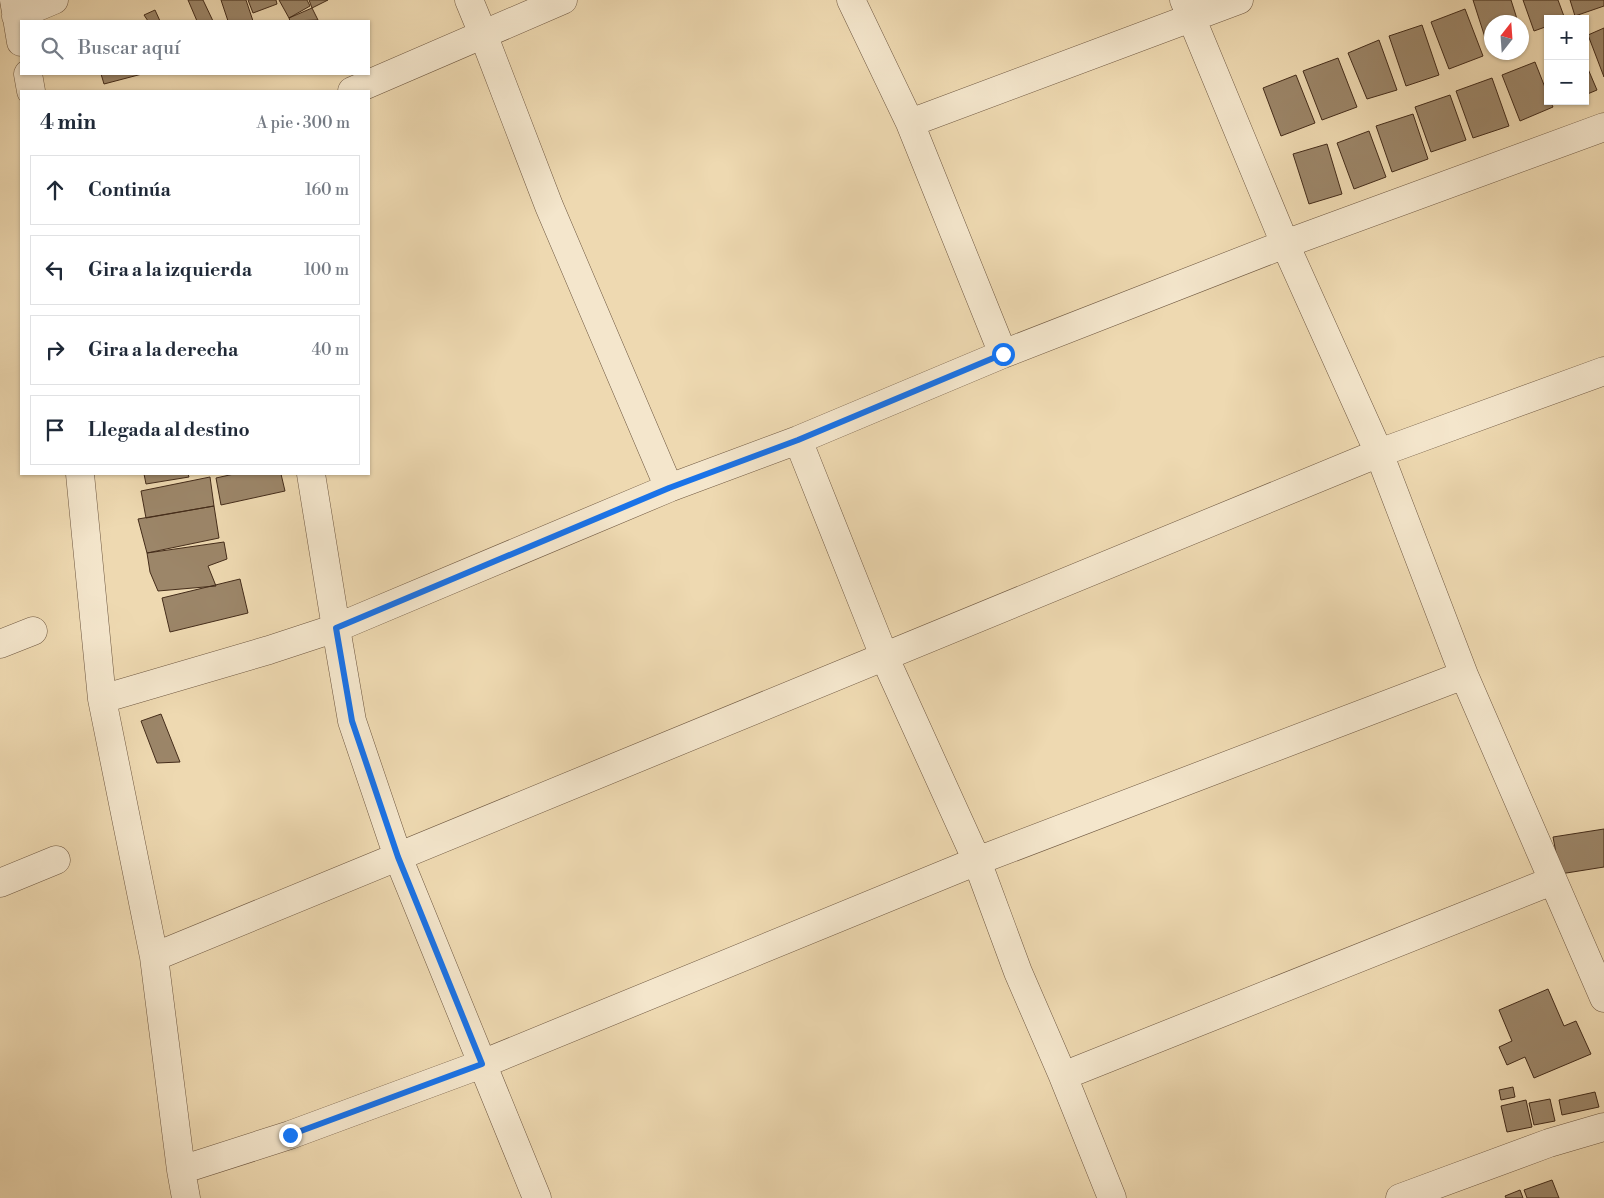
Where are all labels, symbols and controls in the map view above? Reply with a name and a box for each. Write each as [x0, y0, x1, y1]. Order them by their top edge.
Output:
north arrow [1484, 15, 1529, 60]
map controls [1544, 15, 1589, 105]
button: + [1544, 15, 1589, 60]
search box [20, 20, 370, 75]
icon: search [38, 34, 66, 62]
text: Buscar aquí [78, 36, 180, 60]
button: − [1544, 60, 1589, 105]
text: 4 min [40, 110, 96, 136]
text: A pie · 300 m [257, 113, 350, 133]
icon: ahead [41, 176, 69, 204]
text: Continúa [88, 178, 171, 202]
text: 160 m [305, 180, 349, 200]
icon: left [41, 256, 69, 284]
text: Gira a la izquierda [88, 258, 252, 282]
text: 100 m [304, 260, 349, 280]
icon: right [41, 336, 69, 364]
text: Gira a la derecha [88, 338, 238, 362]
text: 40 m [312, 340, 349, 360]
route start [992, 343, 1015, 366]
icon: arrive [41, 416, 69, 444]
text: Llegada al destino [88, 418, 250, 442]
route end [279, 1124, 302, 1147]

